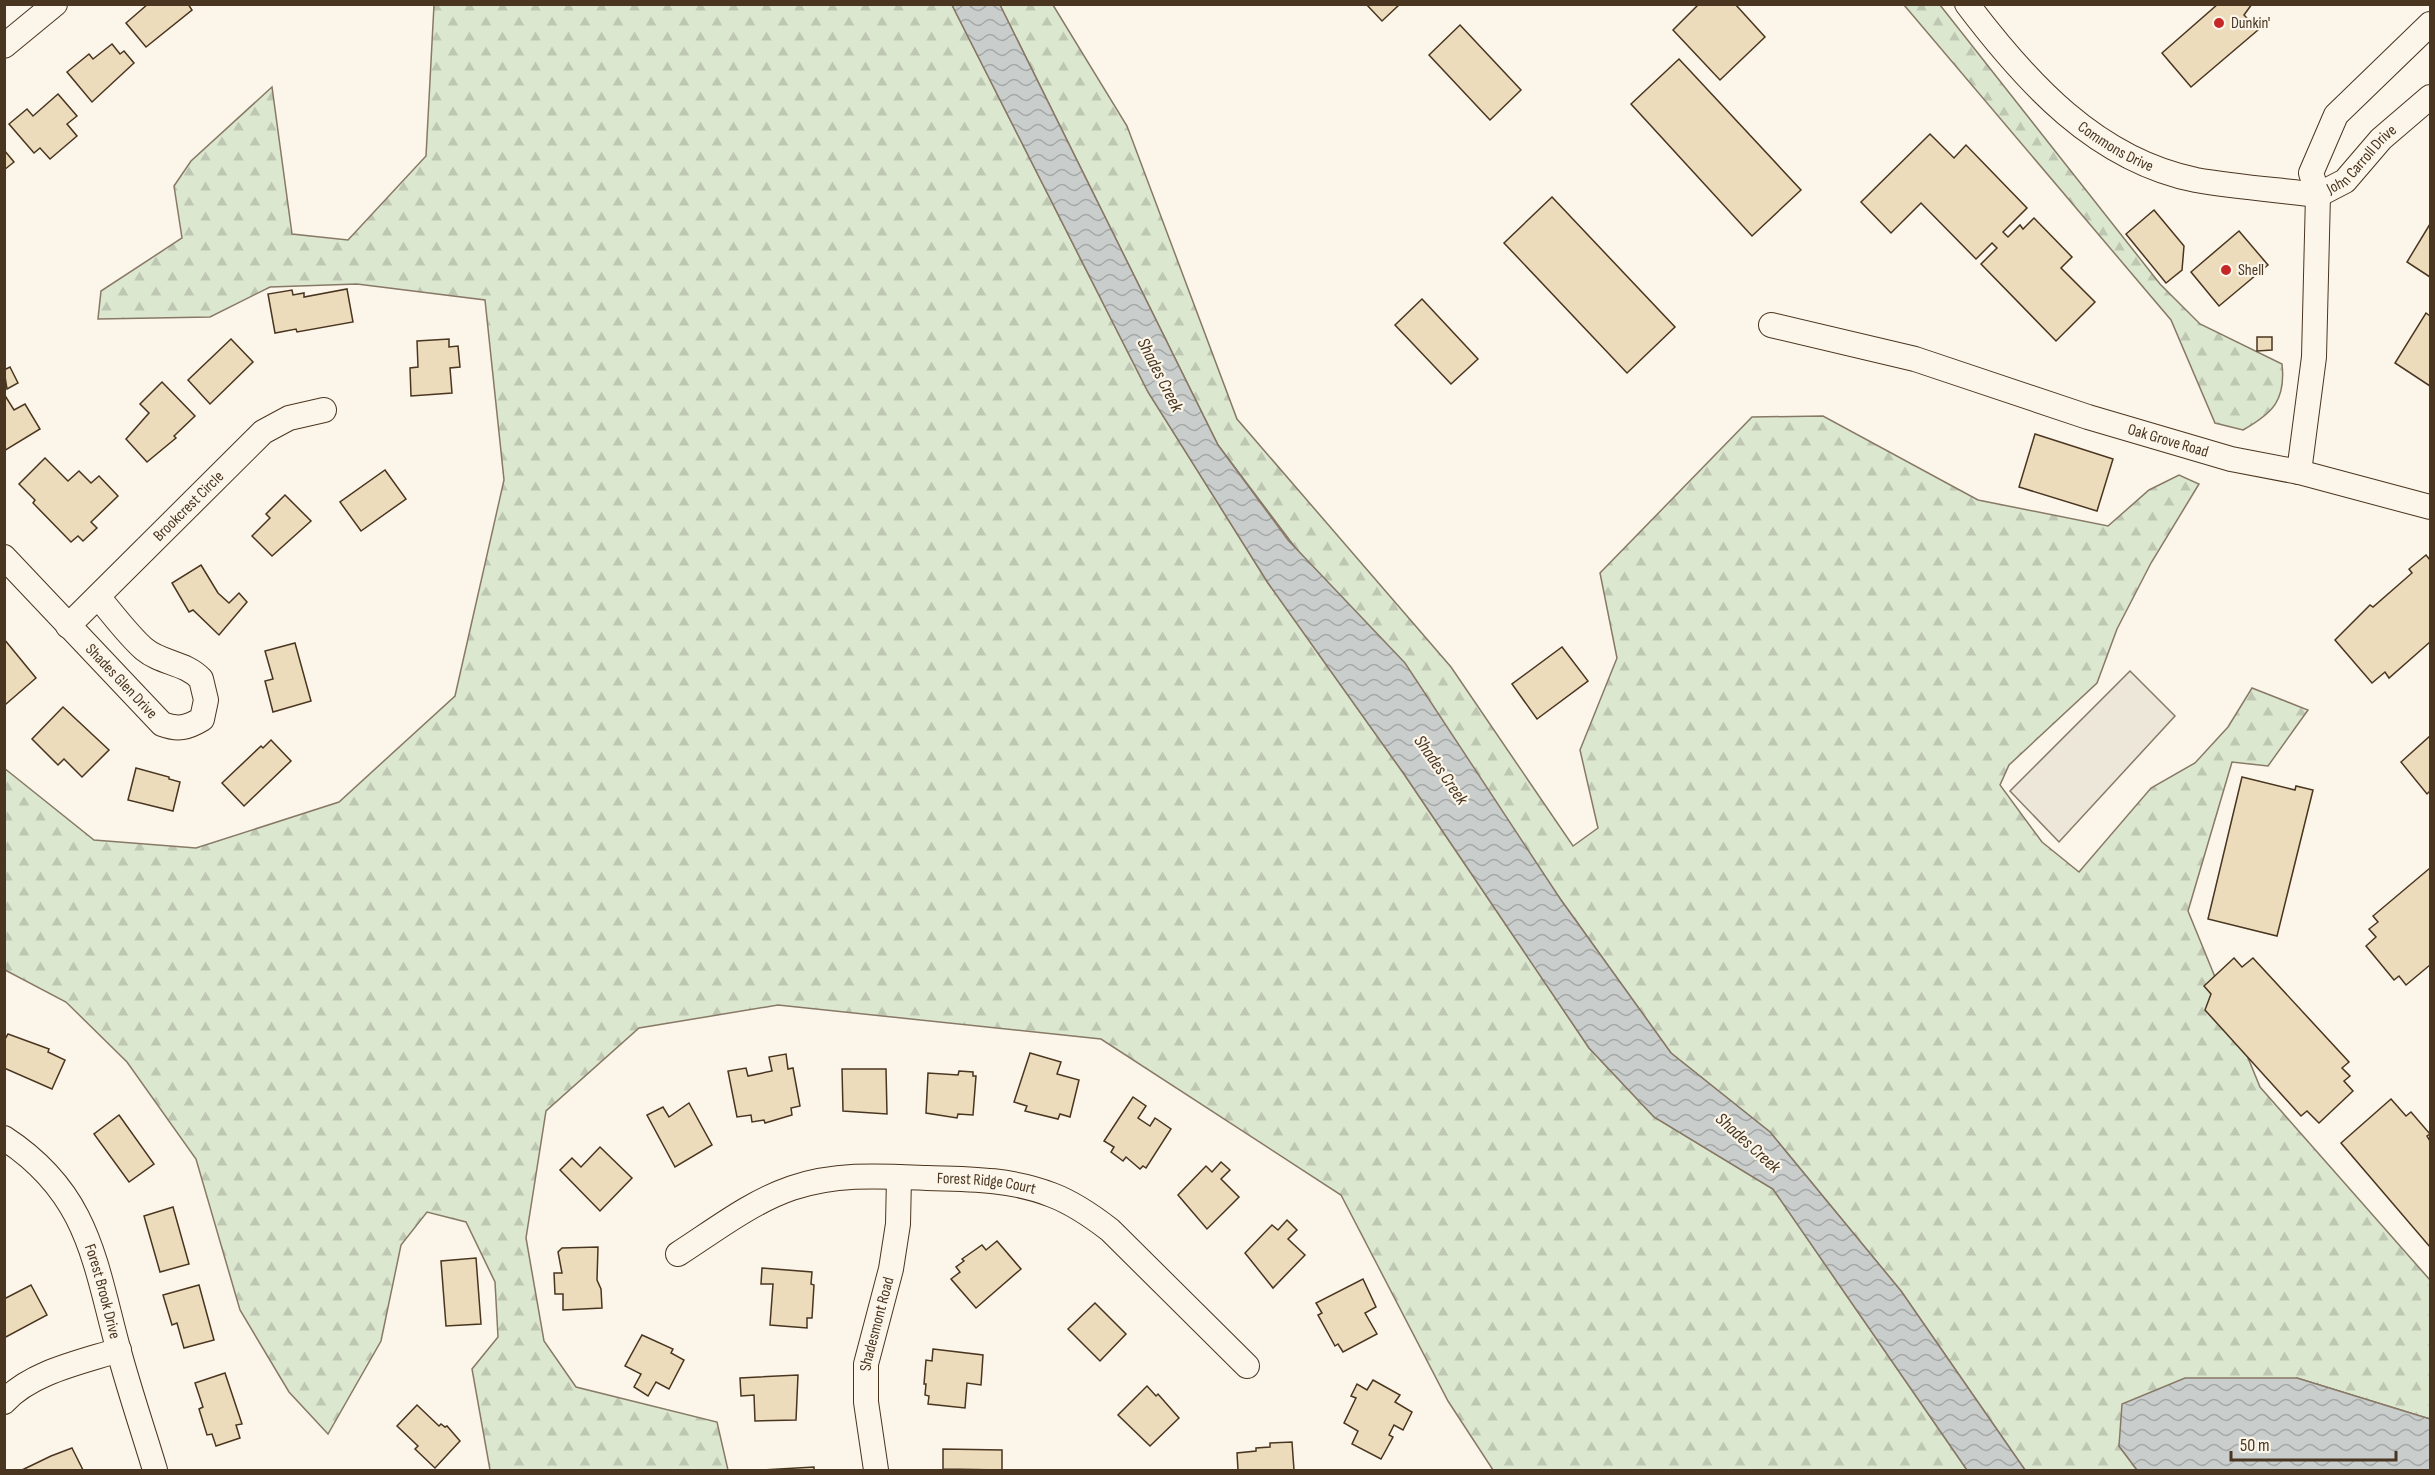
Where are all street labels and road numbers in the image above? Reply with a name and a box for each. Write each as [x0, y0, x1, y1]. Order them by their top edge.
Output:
street label: Commons Drive [2074, 117, 2156, 176]
street label: John Carroll Drive [2323, 121, 2400, 199]
street label: Oak Grove Road [2126, 420, 2211, 461]
street label: Brookcrest Circle [149, 467, 228, 545]
street label: Shades Glen Drive [82, 640, 161, 723]
street label: Forest Ridge Court [937, 1169, 1038, 1198]
street label: Forest Brook Drive [80, 1241, 125, 1341]
street label: Shadesmont Road [857, 1275, 898, 1371]

